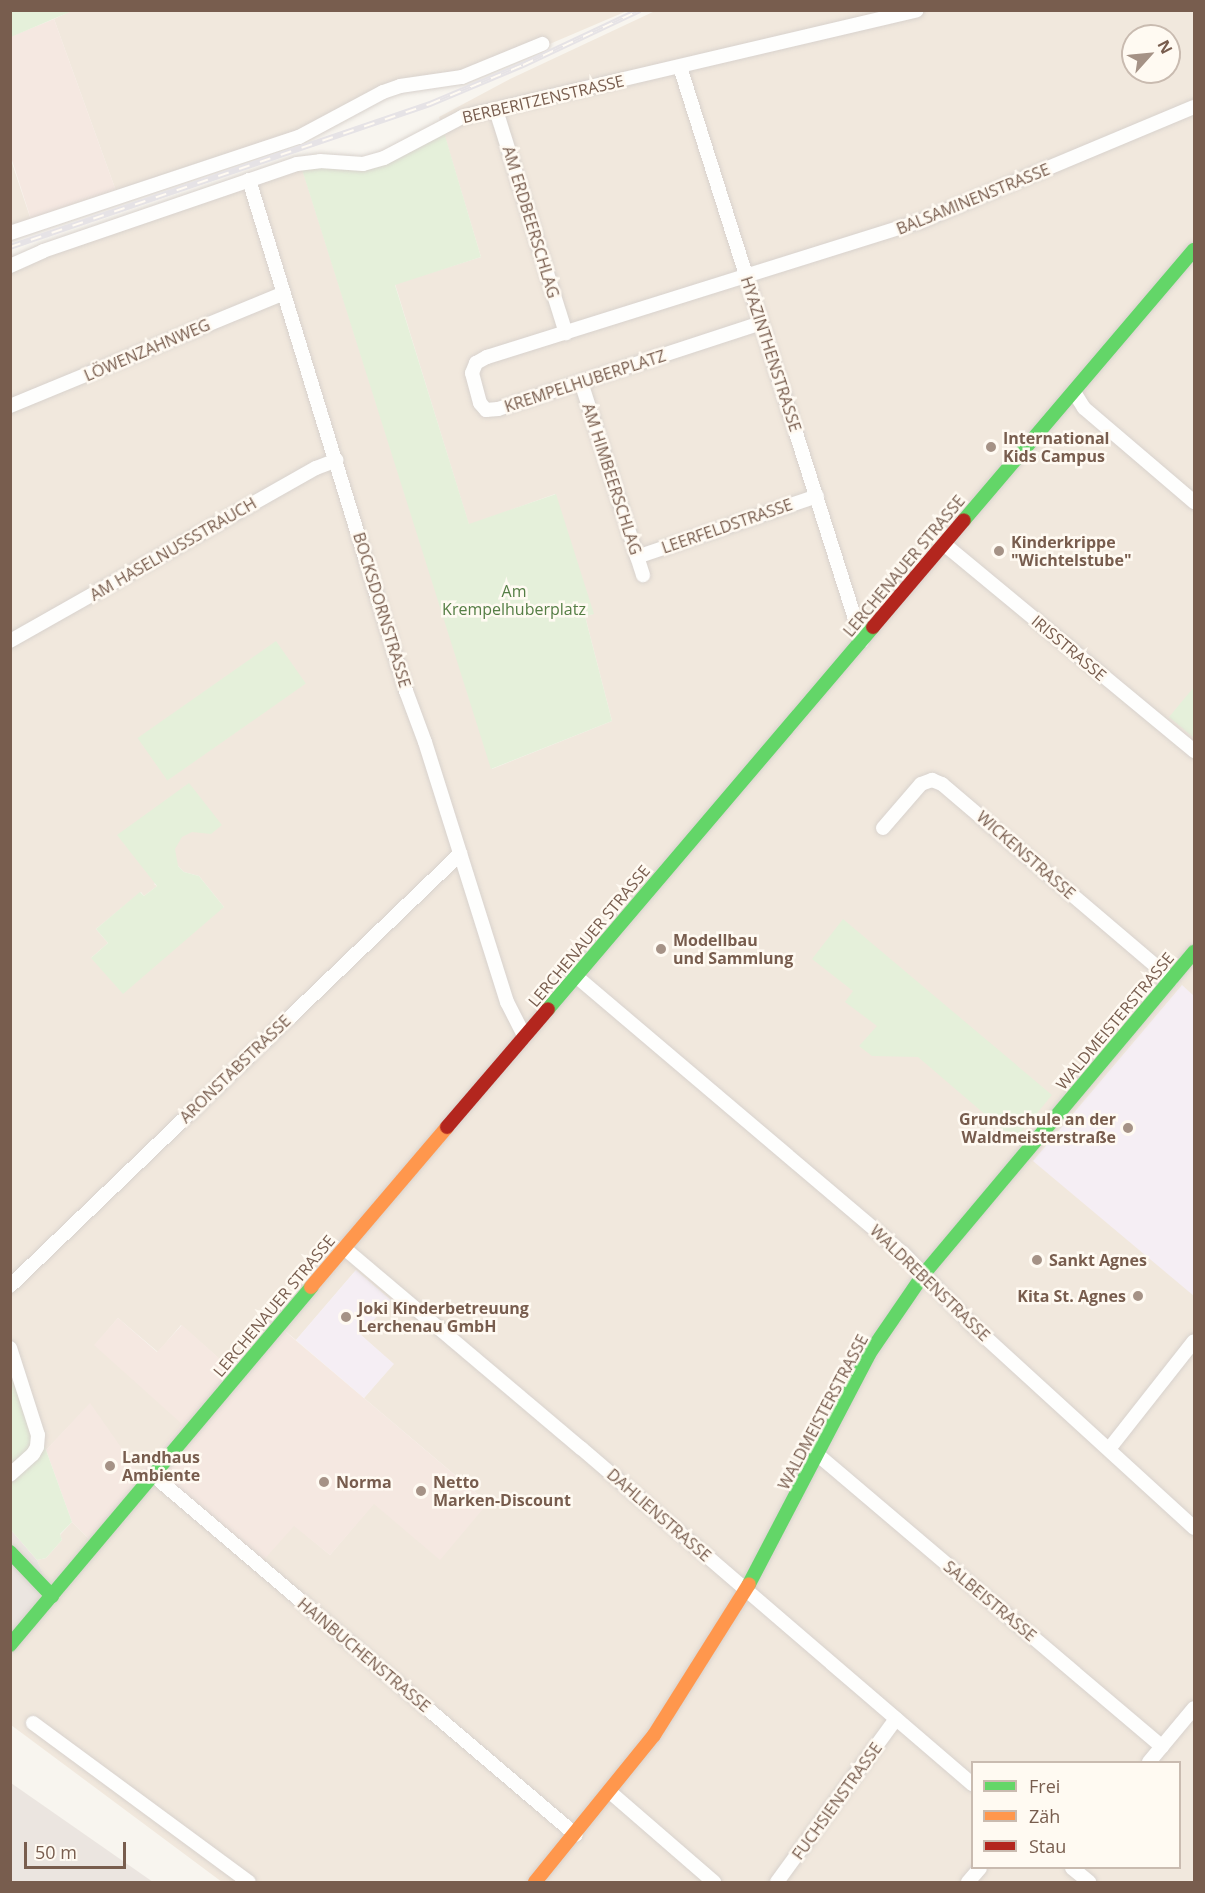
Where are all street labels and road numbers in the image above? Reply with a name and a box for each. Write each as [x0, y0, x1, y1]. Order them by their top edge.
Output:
street label: BERBERITZENSTRASSE [460, 71, 626, 127]
street label: AM ERDBEERSCHLAG [499, 144, 563, 300]
street label: BALSAMINENSTRASSE [894, 159, 1052, 239]
street label: HYAZINTHENSTRASSE [737, 274, 805, 434]
street label: LÖWENZAHNWEG [81, 315, 213, 385]
street label: KREMPELHUBERPLATZ [502, 346, 668, 416]
street label: AM HIMBEERSCHLAG [578, 401, 646, 557]
street label: LERCHENAUER STRASSE [839, 491, 969, 641]
street label: AM HASELNUSSSTRAUCH [86, 493, 260, 605]
street label: LEERFELDSTRASSE [659, 495, 795, 557]
street label: BOCKSDORNSTRASSE [349, 530, 415, 690]
street label: IRISSTRASSE [1028, 611, 1110, 685]
street label: WICKENSTRASSE [973, 807, 1079, 903]
street label: LERCHENAUER STRASSE [524, 861, 654, 1011]
street label: WALDMEISTERSTRASSE [1052, 949, 1178, 1093]
street label: ARONSTABSTRASSE [176, 1011, 294, 1127]
street label: WALDREBENSTRASSE [866, 1221, 994, 1345]
street label: LERCHENAUER STRASSE [209, 1231, 339, 1381]
street label: WALDMEISTERSTRASSE [774, 1331, 872, 1493]
street label: DAHLIENSTRASSE [603, 1465, 715, 1565]
street label: SALBEISTRASSE [940, 1557, 1040, 1645]
street label: HAINBUCHENSTRASSE [294, 1594, 434, 1716]
street label: FUCHSIENSTRASSE [788, 1739, 886, 1863]

